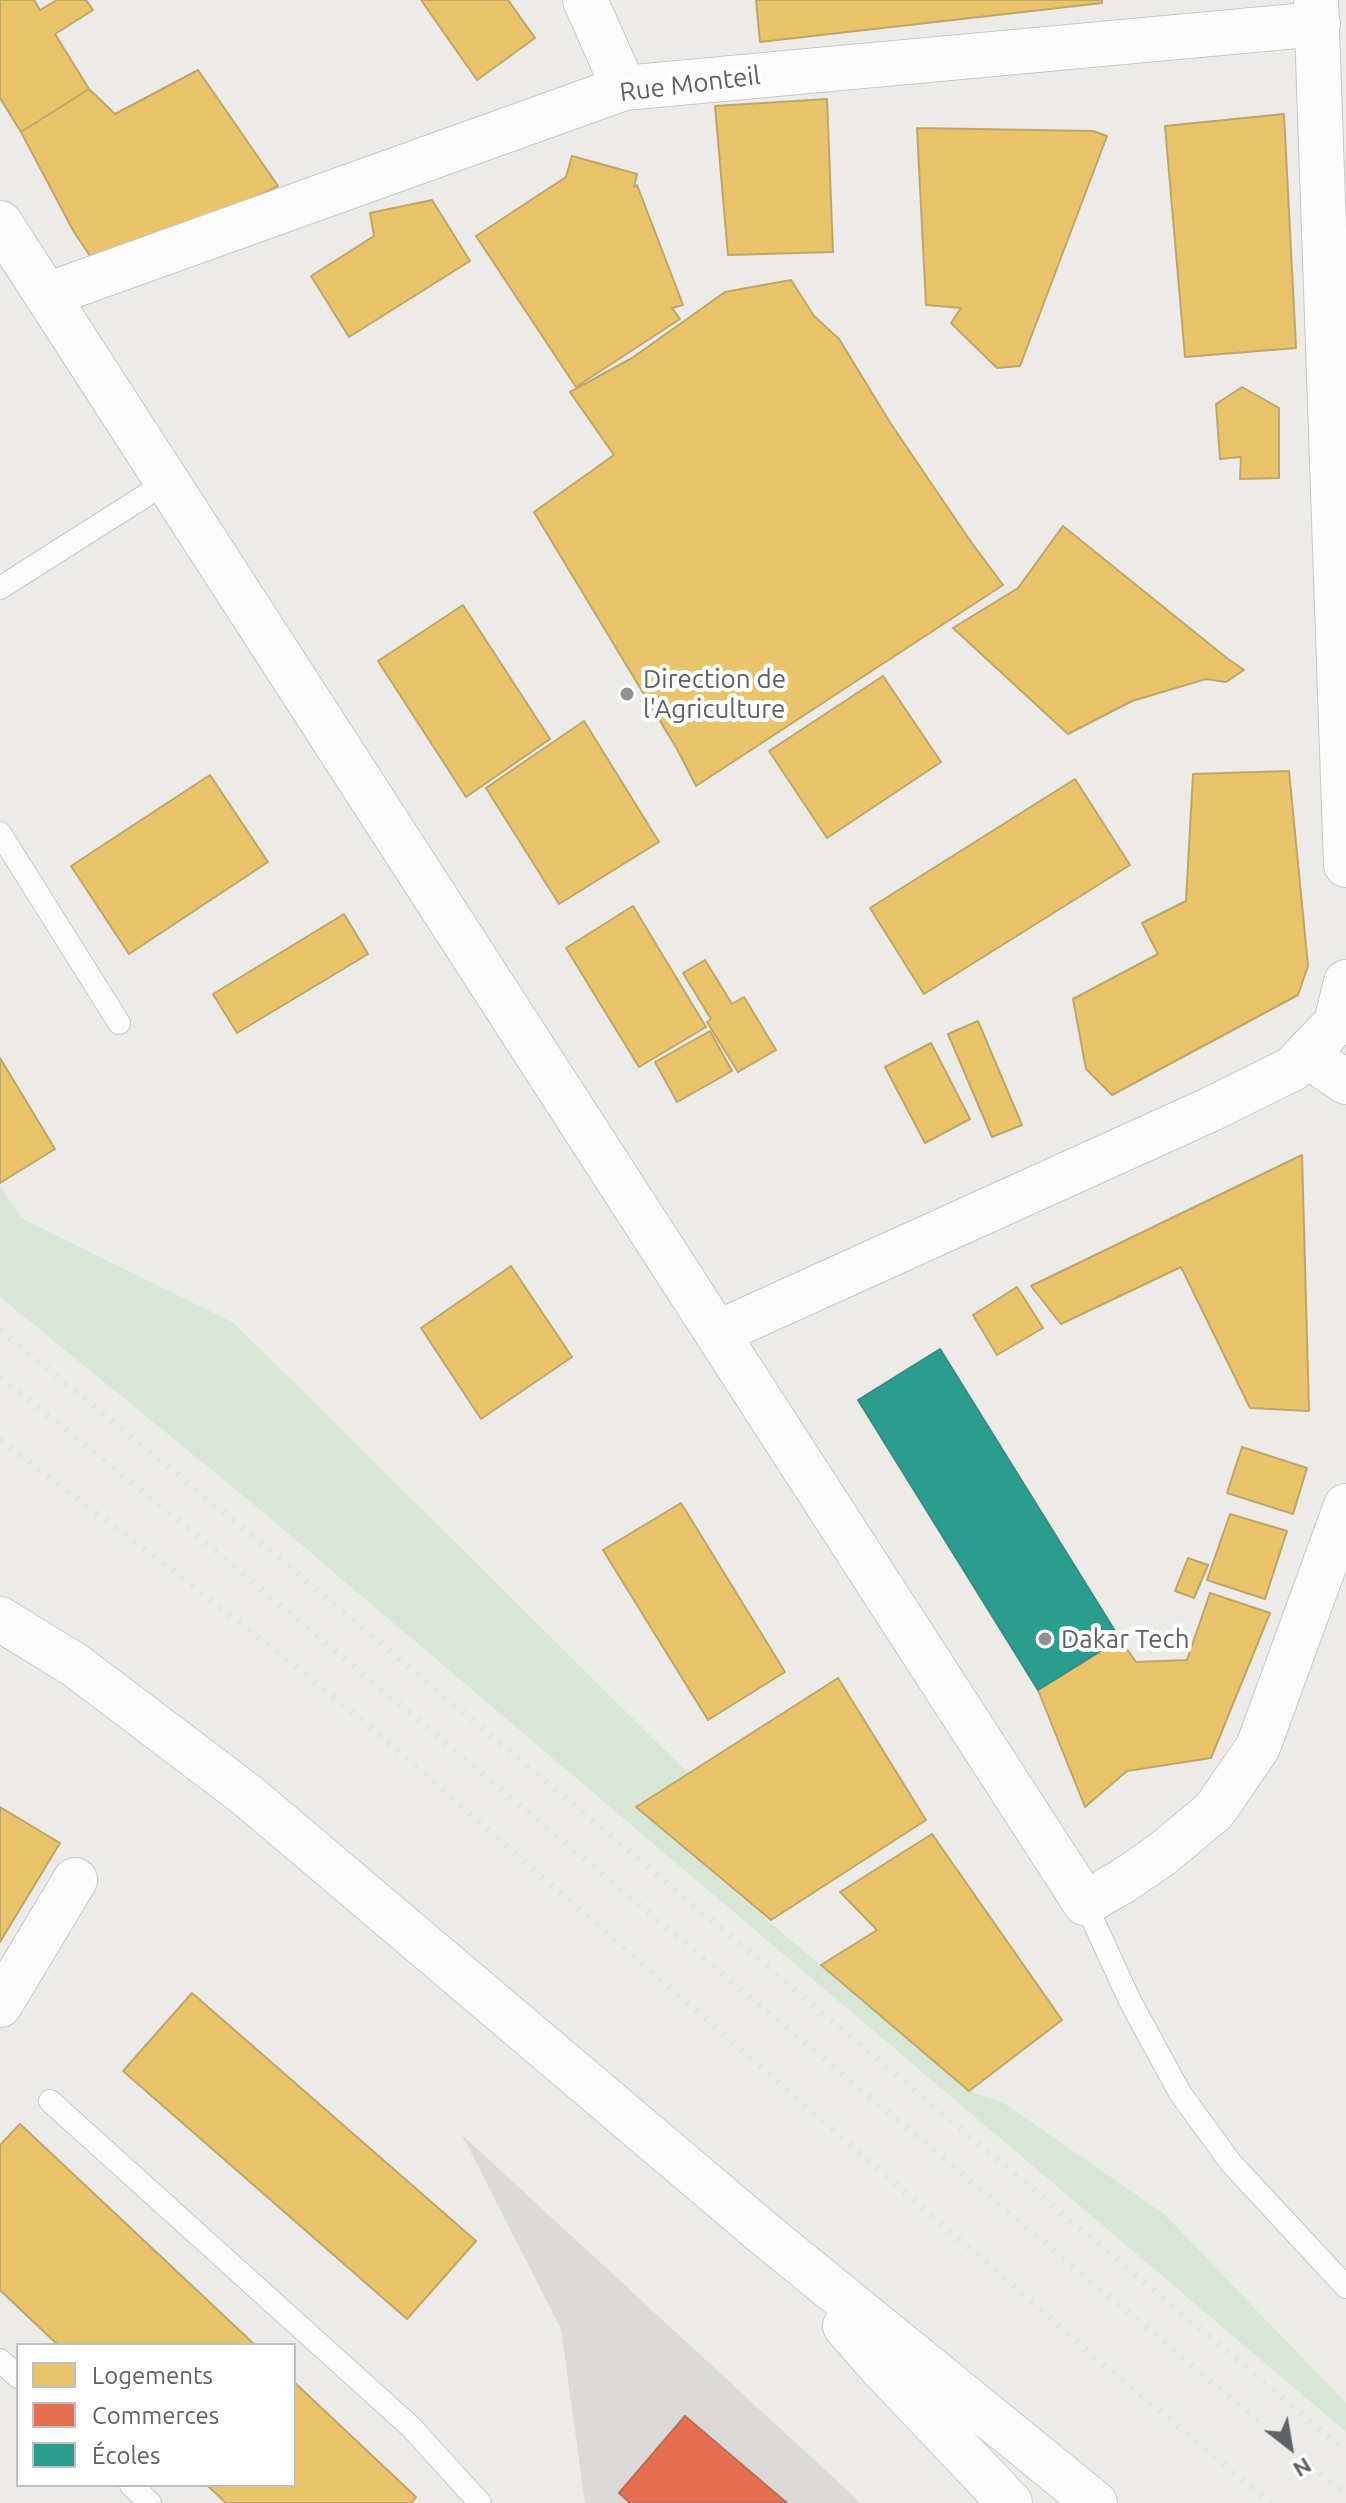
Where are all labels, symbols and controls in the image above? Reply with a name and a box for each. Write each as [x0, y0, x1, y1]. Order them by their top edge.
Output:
street label: Rue Monteil [618, 60, 762, 108]
place label: Direction de l'Agriculture [643, 663, 786, 724]
marker: Direction de l'Agriculture [618, 685, 636, 703]
place label: Dakar Tech [1061, 1623, 1189, 1655]
marker: Dakar Tech [1036, 1630, 1054, 1648]
legend [16, 2343, 296, 2487]
text: Logements [92, 2362, 213, 2389]
text: Commerces [92, 2402, 219, 2429]
north arrow [1250, 2407, 1330, 2487]
text: Écoles [92, 2442, 161, 2469]
text: N [1289, 2453, 1316, 2483]

